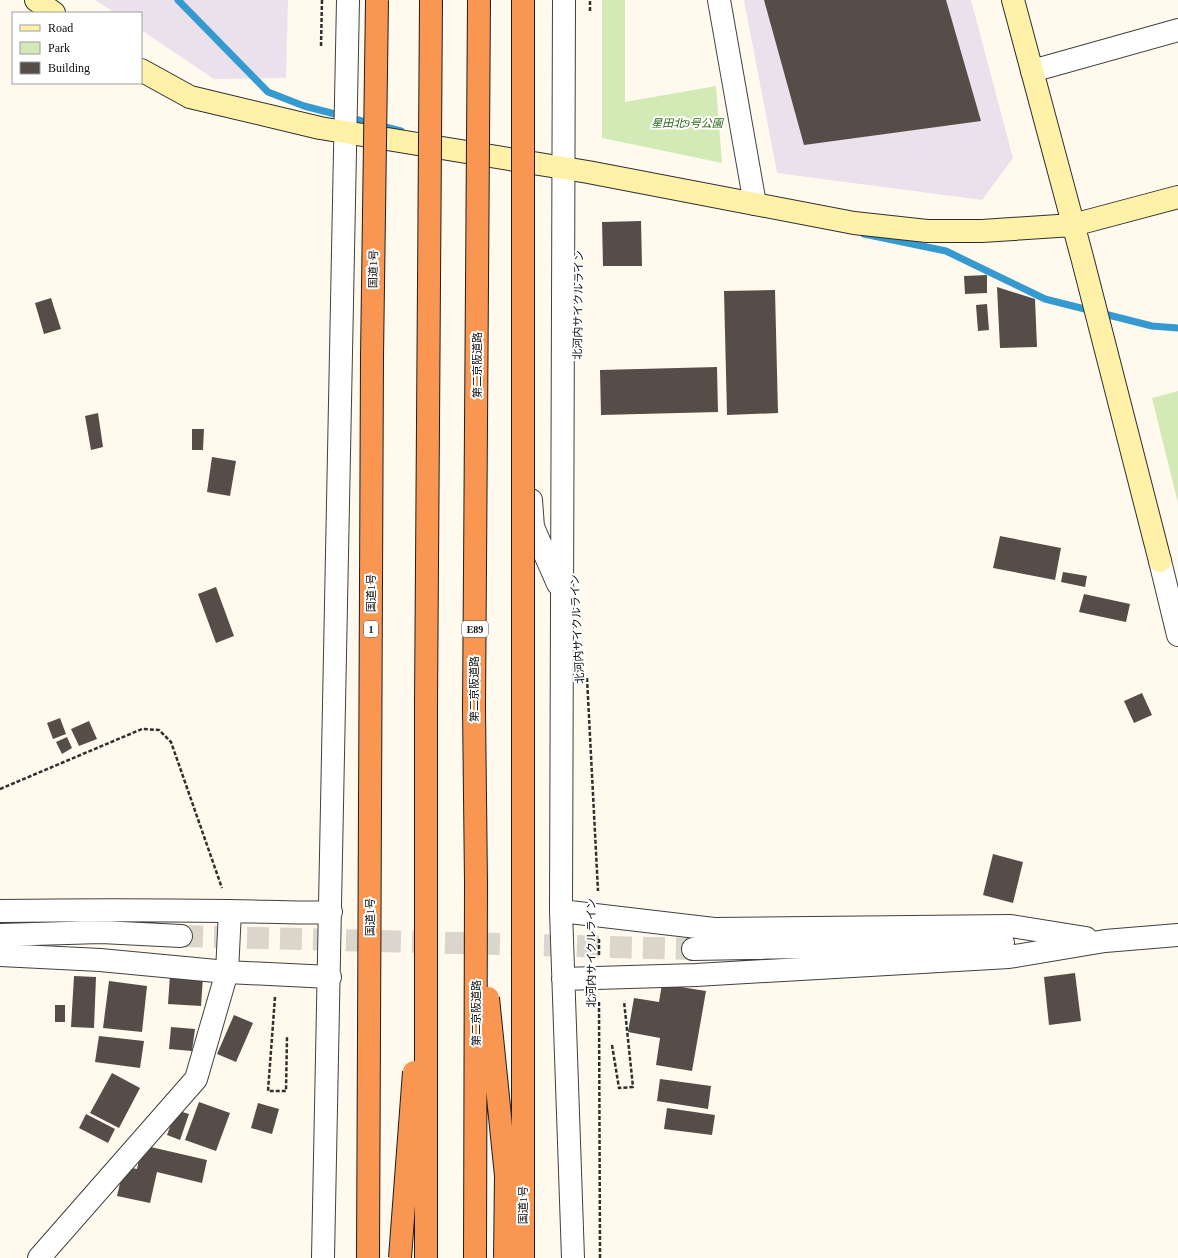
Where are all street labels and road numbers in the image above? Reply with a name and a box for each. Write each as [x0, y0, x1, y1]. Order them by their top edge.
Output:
street label: 国道1号 [367, 250, 379, 288]
street label: 北河内サイクルライン [571, 250, 585, 360]
street label: 第二京阪道路 [471, 332, 483, 398]
street label: 国道1号 [365, 574, 377, 612]
street label: 北河内サイクルライン [568, 574, 586, 684]
road number: 1 [364, 621, 378, 637]
road number: E89 [462, 621, 488, 637]
street label: 第二京阪道路 [468, 656, 480, 722]
street label: 国道1号 [364, 898, 376, 936]
street label: 北河内サイクルライン [585, 898, 597, 1008]
street label: 第二京阪道路 [470, 980, 482, 1046]
street label: 国道1号 [517, 1186, 529, 1224]

